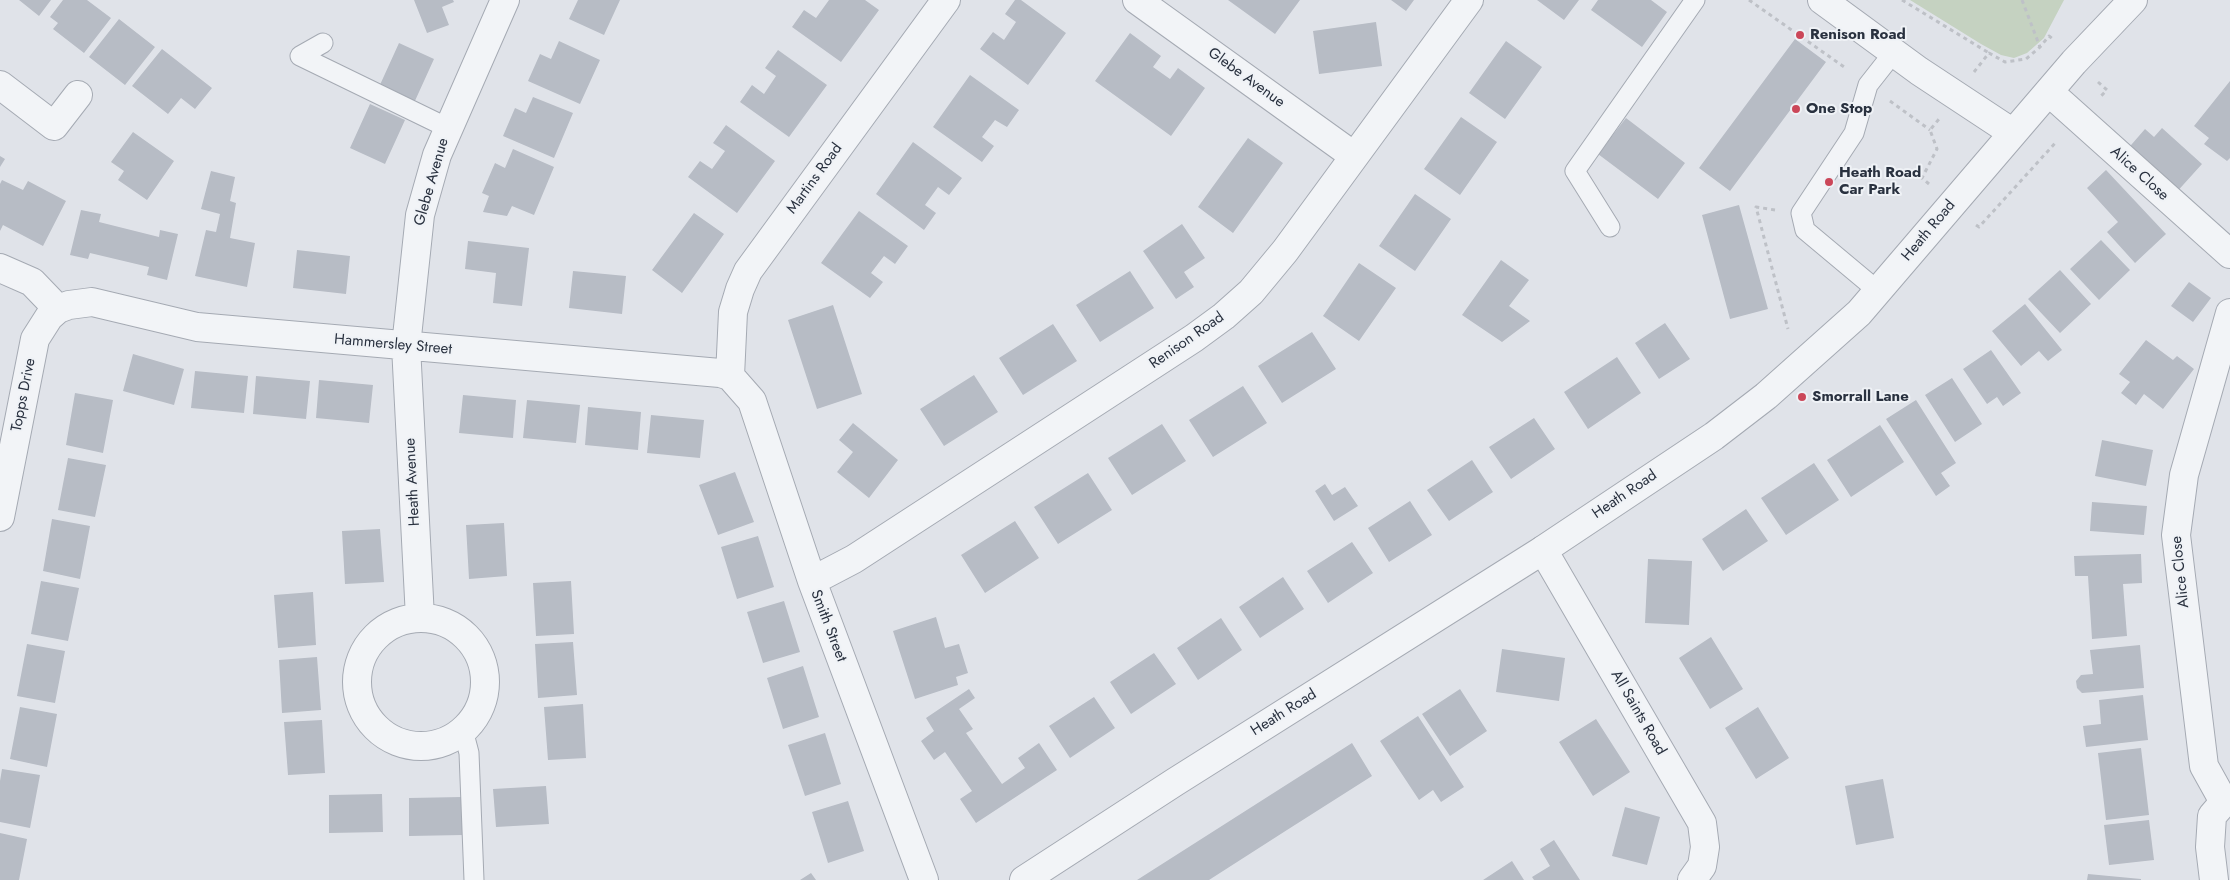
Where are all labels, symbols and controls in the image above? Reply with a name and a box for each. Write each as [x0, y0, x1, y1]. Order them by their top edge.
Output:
place label: Renison Road [1810, 26, 1906, 44]
marker: Renison Road [1794, 29, 1806, 41]
street label: Glebe Avenue [1204, 44, 1288, 112]
place label: One Stop [1806, 100, 1872, 118]
marker: One Stop [1790, 103, 1802, 115]
street label: Glebe Avenue [411, 136, 453, 228]
street label: Martins Road [783, 140, 847, 218]
street label: Alice Close [2106, 143, 2172, 205]
place label: Heath Road Car Park [1839, 164, 1921, 199]
marker: Heath Road Car Park [1823, 176, 1835, 188]
street label: Heath Road [1898, 197, 1960, 265]
street label: Renison Road [1146, 309, 1228, 373]
street label: Hammersley Street [333, 331, 453, 359]
street label: Topps Drive [8, 357, 40, 433]
place label: Smorrall Lane [1812, 388, 1909, 406]
marker: Smorrall Lane [1796, 391, 1808, 403]
street label: Heath Avenue [402, 437, 424, 527]
street label: Heath Road [1589, 467, 1661, 523]
street label: Alice Close [2168, 535, 2194, 609]
street label: Smith Street [806, 587, 850, 665]
street label: All Saints Road [1606, 667, 1670, 759]
street label: Heath Road [1248, 686, 1320, 740]

